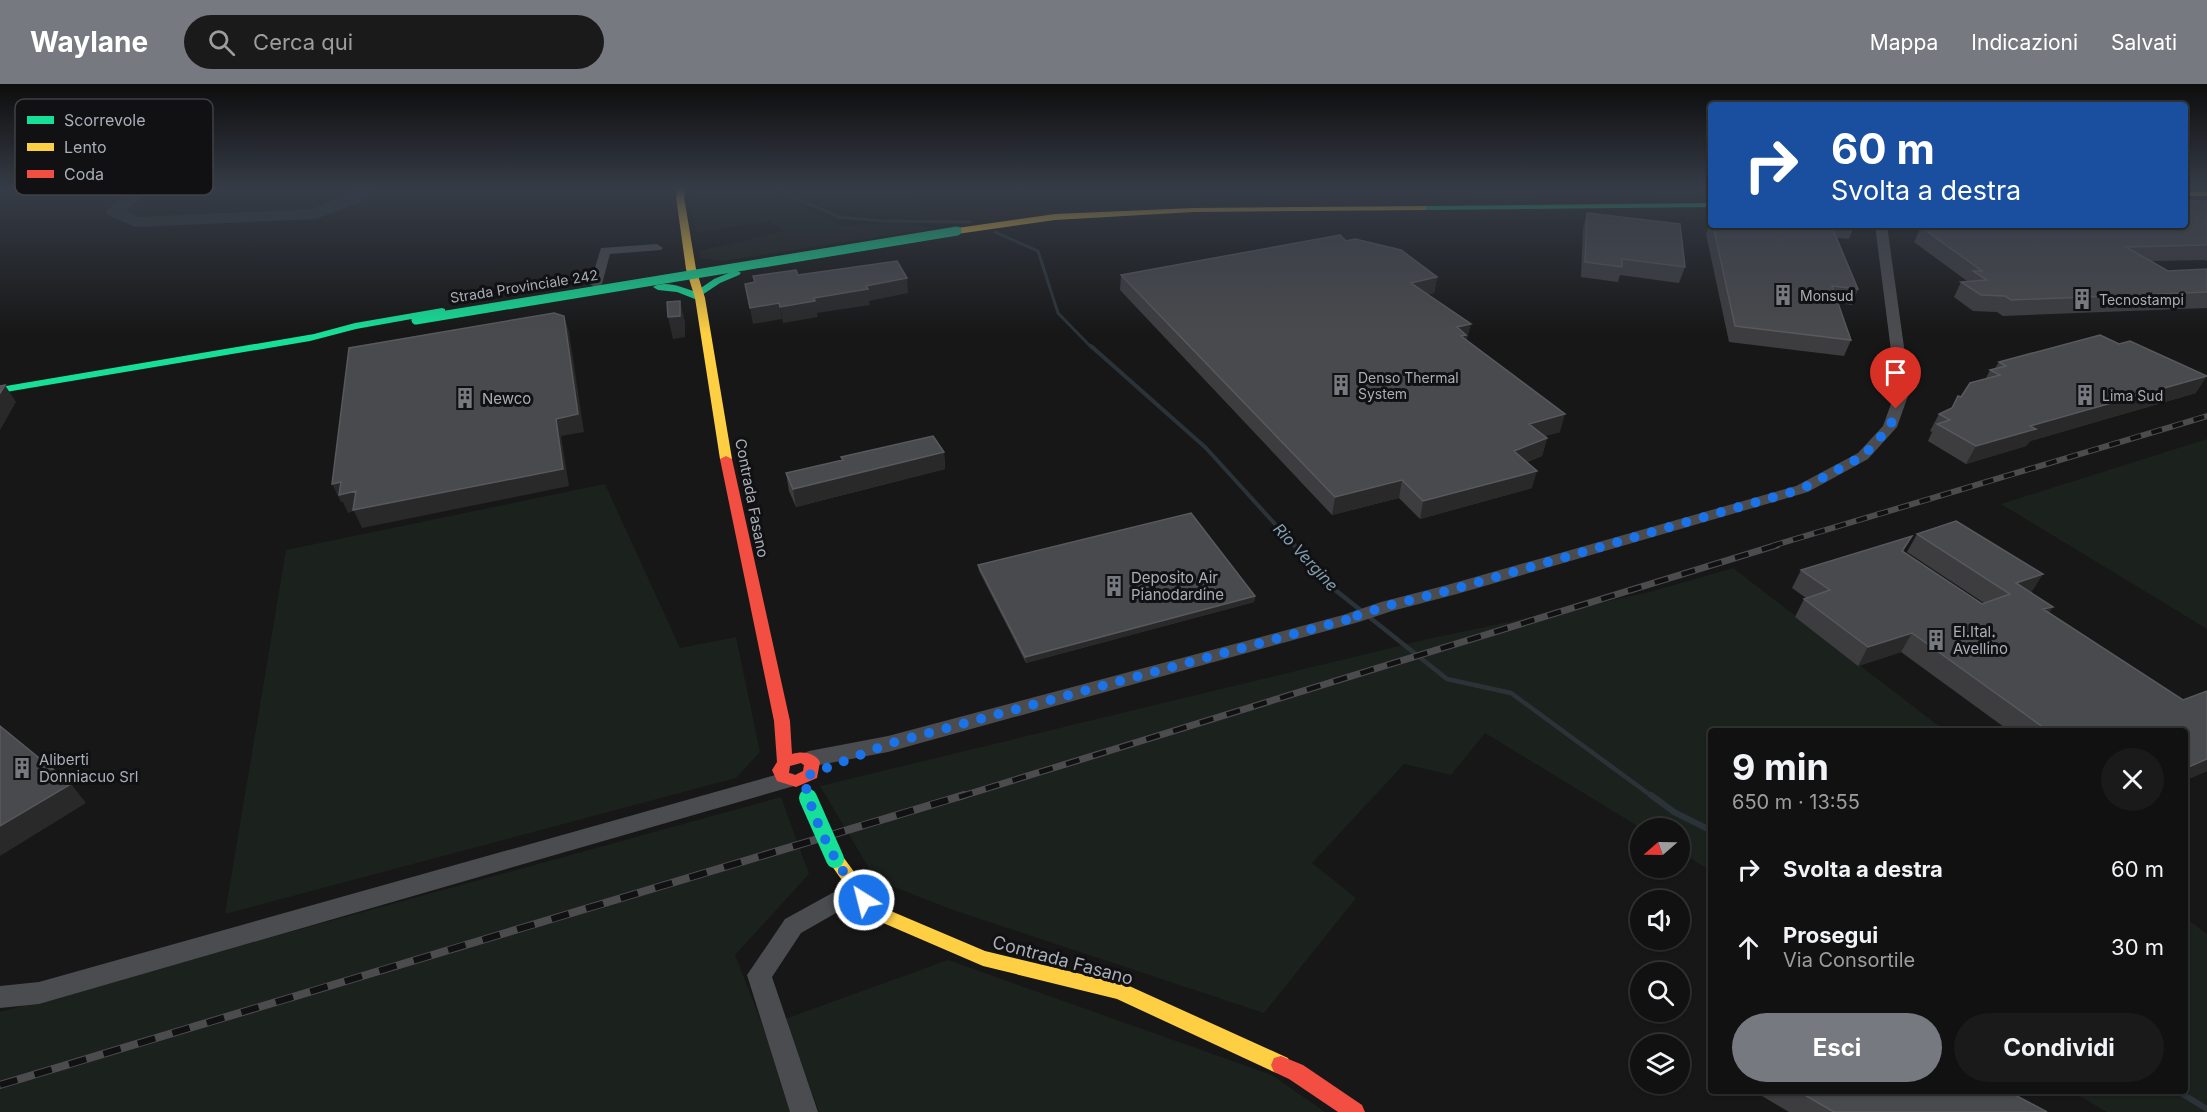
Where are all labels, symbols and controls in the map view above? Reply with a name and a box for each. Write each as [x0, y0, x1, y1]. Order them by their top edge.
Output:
search box [184, 15, 604, 69]
text: Waylane [30, 25, 148, 59]
icon: search [205, 26, 238, 59]
text: Cerca qui [253, 29, 353, 55]
text: Mappa [1870, 30, 1938, 55]
text: Indicazioni [1971, 30, 2078, 55]
text: Salvati [2111, 30, 2177, 55]
legend [15, 99, 213, 195]
text: Scorrevole [64, 110, 146, 130]
text: 60 m [1831, 123, 1935, 174]
icon: right [1732, 126, 1810, 204]
text: Lento [64, 137, 107, 157]
text: Coda [64, 164, 104, 184]
text: Svolta a destra [1831, 174, 2021, 207]
street label: Strada Provinciale 242 [449, 266, 599, 306]
building icon: Monsud [1771, 283, 1795, 307]
place label: Monsud [1800, 287, 1854, 304]
building icon: Tecnostampi [2070, 287, 2094, 311]
place label: Tecnostampi [2099, 291, 2184, 308]
pin [1870, 347, 1921, 409]
icon: arrive [1879, 356, 1912, 389]
place label: Denso Thermal System [1358, 369, 1459, 402]
building icon: Denso Thermal System [1329, 373, 1353, 397]
building icon: Lima Sud [2073, 383, 2097, 407]
building icon: Newco [453, 386, 477, 410]
place label: Lima Sud [2102, 387, 2163, 404]
place label: Newco [482, 389, 531, 408]
street label: Contrada Fasano [731, 437, 773, 559]
water label: Rio Vergine [1269, 519, 1343, 595]
place label: Deposito Air Pianodardine [1131, 568, 1224, 604]
building icon: Deposito Air Pianodardine [1102, 574, 1126, 598]
place label: El.Ital. Avellino [1953, 622, 2008, 658]
building icon: El.Ital. Avellino [1924, 628, 1948, 652]
text: 9 min [1732, 745, 1829, 789]
button: close [2101, 748, 2164, 811]
place label: Aliberti Donniacuo Srl [39, 750, 138, 786]
building icon: Aliberti Donniacuo Srl [10, 756, 34, 780]
text: 650 m · 13:55 [1732, 790, 1860, 814]
north arrow [1630, 818, 1690, 878]
map controls [1630, 818, 1690, 1094]
icon: right [1732, 853, 1765, 886]
text: Svolta a destra [1783, 856, 1943, 882]
text: 60 m [2111, 856, 2164, 882]
position arrow [832, 868, 896, 932]
button: sound [1630, 890, 1690, 950]
text: Prosegui [1783, 922, 1878, 948]
street label: Contrada Fasano [990, 931, 1136, 989]
icon: ahead [1732, 931, 1765, 964]
text: 30 m [2111, 934, 2164, 960]
text: Via Consortile [1783, 948, 1915, 972]
button: search [1630, 962, 1690, 1022]
button: Esci [1732, 1013, 1942, 1082]
button: Condividi [1954, 1013, 2164, 1082]
button: layers [1630, 1034, 1690, 1094]

